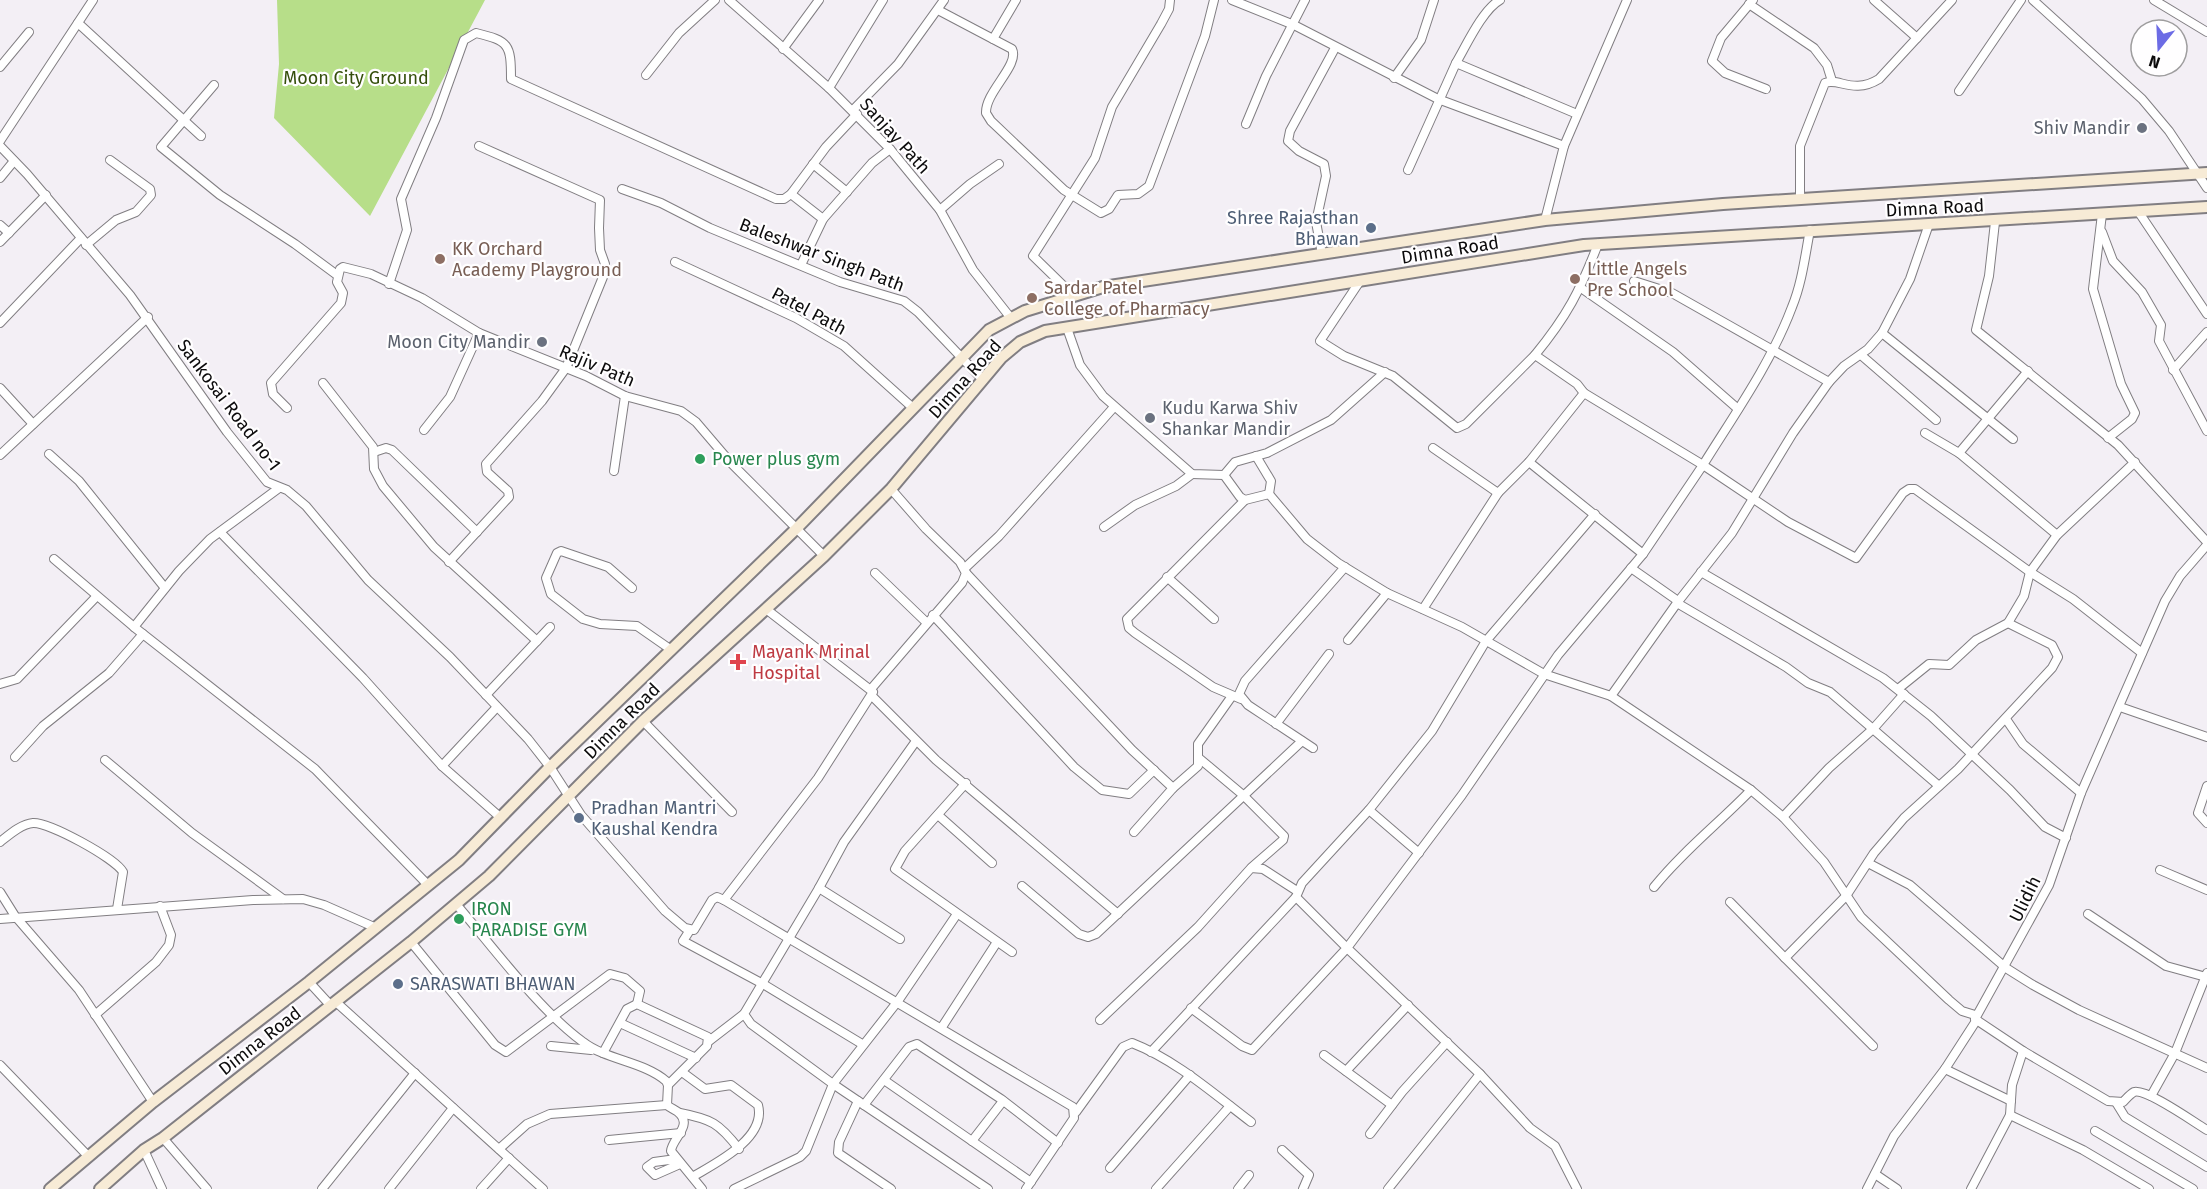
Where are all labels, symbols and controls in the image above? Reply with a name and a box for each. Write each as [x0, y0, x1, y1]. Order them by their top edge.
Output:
north arrow [2129, 18, 2189, 78]
text: N [2147, 51, 2162, 72]
park label: Moon City Ground [283, 67, 429, 89]
street label: Sanjay Path [855, 93, 935, 179]
place label: Shiv Mandir [2034, 117, 2130, 139]
marker: Shiv Mandir [2135, 121, 2149, 135]
street label: Dimna Road [1885, 194, 1985, 222]
place label: Shree Rajasthan Bhawan [1227, 207, 1359, 250]
street label: Baleshwar Singh Path [736, 213, 908, 297]
marker: Shree Rajasthan Bhawan [1364, 221, 1378, 235]
street label: Dimna Road [1400, 231, 1500, 269]
place label: KK Orchard Academy Playground [452, 238, 622, 281]
marker: KK Orchard Academy Playground [433, 252, 447, 266]
place label: Little Angels Pre School [1587, 258, 1687, 301]
marker: Little Angels Pre School [1568, 272, 1582, 286]
place label: Sardar Patel College of Pharmacy [1044, 277, 1210, 320]
street label: Patel Path [768, 282, 850, 340]
marker: Sardar Patel College of Pharmacy [1025, 291, 1039, 305]
place label: Moon City Mandir [387, 331, 530, 353]
street label: Sankosai Road no-1 [172, 335, 286, 475]
marker: Moon City Mandir [535, 335, 549, 349]
street label: Dimna Road [924, 335, 1006, 423]
street label: Rajiv Path [556, 340, 638, 392]
place label: Kudu Karwa Shiv Shankar Mandir [1162, 397, 1298, 440]
marker: Kudu Karwa Shiv Shankar Mandir [1143, 411, 1157, 425]
place label: Power plus gym [712, 448, 840, 470]
marker: Power plus gym [693, 452, 707, 466]
place label: Mayank Mrinal Hospital [752, 641, 870, 684]
marker: Mayank Mrinal Hospital [729, 653, 747, 671]
street label: Dimna Road [579, 678, 665, 764]
place label: Pradhan Mantri Kaushal Kendra [591, 797, 718, 840]
marker: Pradhan Mantri Kaushal Kendra [572, 811, 586, 825]
street label: Ulidih [2004, 872, 2046, 926]
place label: IRON PARADISE GYM [471, 898, 588, 941]
marker: IRON PARADISE GYM [452, 912, 466, 926]
place label: SARASWATI BHAWAN [410, 973, 576, 995]
marker: SARASWATI BHAWAN [391, 977, 405, 991]
street label: Dimna Road [214, 1002, 306, 1080]

